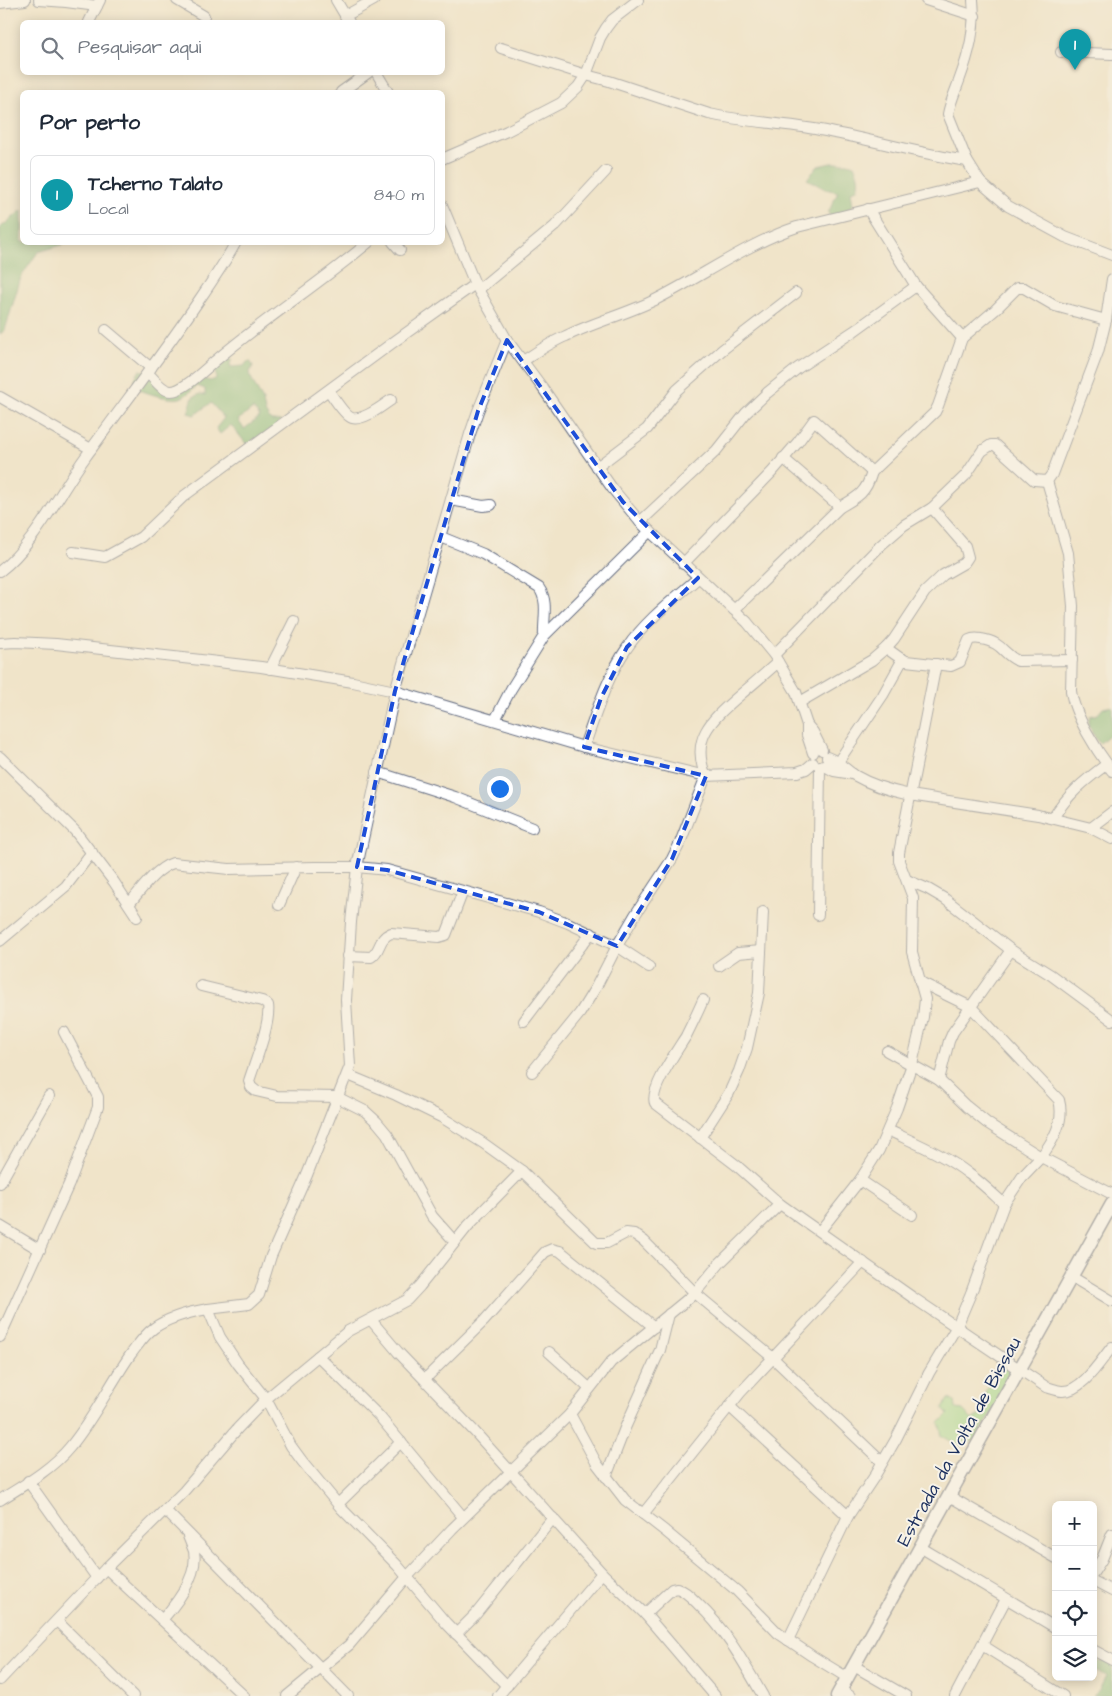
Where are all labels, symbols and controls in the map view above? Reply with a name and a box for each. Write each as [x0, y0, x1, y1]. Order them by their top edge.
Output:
search box [20, 20, 445, 75]
pin: 1 [1059, 29, 1091, 70]
icon: search [38, 34, 66, 62]
text: Pesquisar aqui [78, 34, 201, 61]
text: Por perto [40, 108, 140, 137]
text: Tcherno Talato [88, 171, 222, 198]
text: 1 [56, 184, 58, 206]
text: 840 m [374, 184, 424, 206]
text: Local [88, 198, 129, 220]
your location [487, 776, 513, 802]
street label: Estrada da Volta de Bissau [890, 1332, 1028, 1551]
map controls [1052, 1501, 1097, 1681]
button: + [1052, 1501, 1097, 1546]
button: − [1052, 1546, 1097, 1591]
button: locate [1052, 1591, 1097, 1636]
button: layers [1052, 1636, 1097, 1681]

